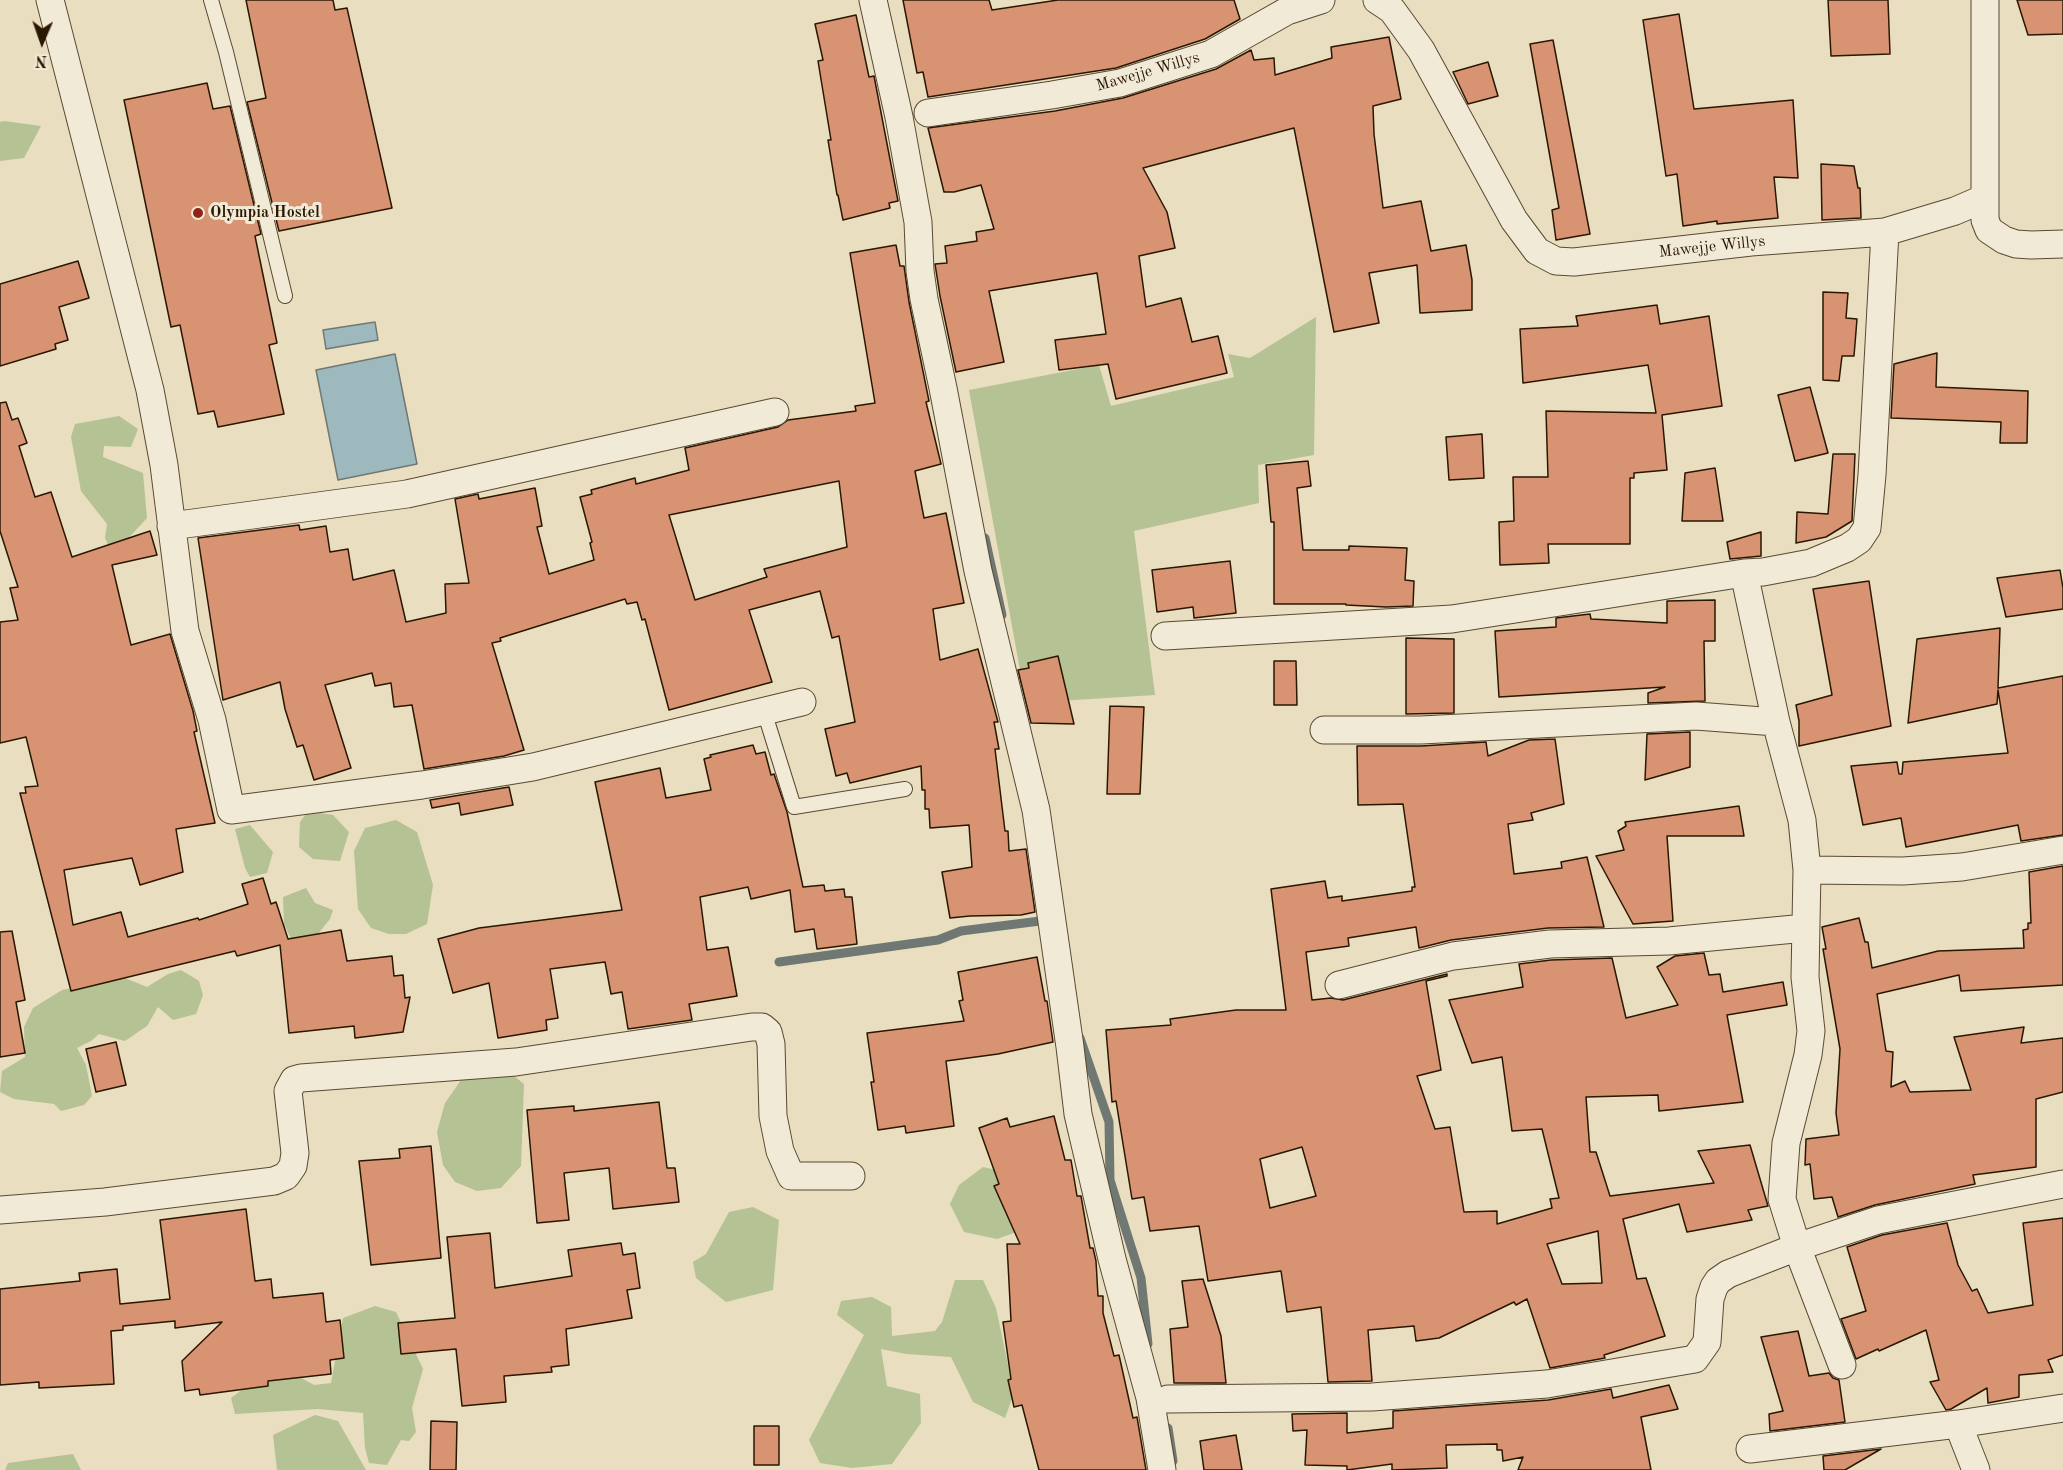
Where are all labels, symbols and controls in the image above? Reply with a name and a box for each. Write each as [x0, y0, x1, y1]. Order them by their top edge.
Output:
north arrow [12, 12, 72, 72]
street label: Mawejje Willys [1094, 48, 1202, 96]
text: N [35, 52, 48, 68]
place label: Olympia Hostel [210, 203, 320, 223]
marker: Olympia Hostel [191, 206, 205, 220]
street label: Mawejje Willys [1658, 232, 1766, 262]

